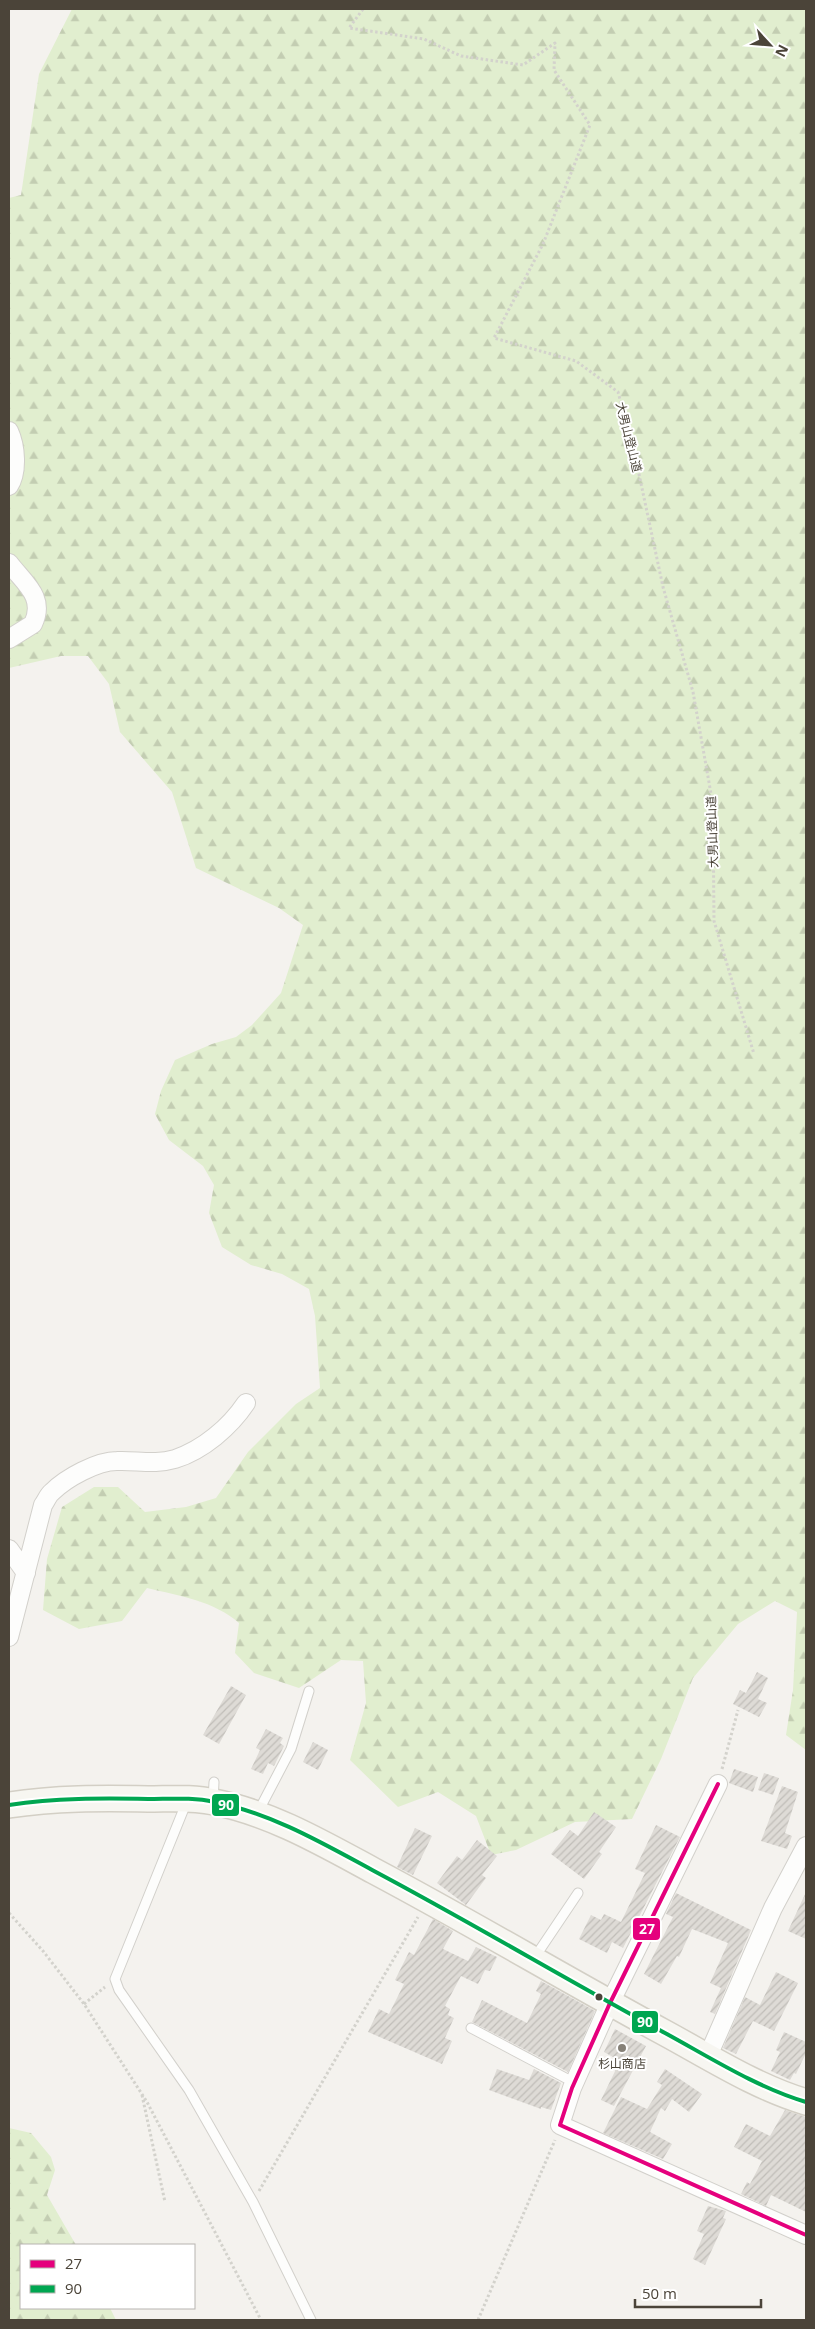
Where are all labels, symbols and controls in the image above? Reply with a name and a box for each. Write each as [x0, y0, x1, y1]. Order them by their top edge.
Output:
north arrow [745, 20, 795, 70]
text: N [771, 42, 793, 60]
street label: 大男山登山道 [612, 400, 646, 474]
street label: 大男山登山道 [702, 796, 722, 868]
line badge: 90 [211, 1793, 240, 1817]
text: 90 [218, 1795, 234, 1814]
line badge: 27 [632, 1917, 661, 1941]
text: 27 [639, 1919, 655, 1938]
unlabelled marker [594, 1992, 604, 2002]
line badge: 90 [631, 2010, 659, 2034]
text: 90 [637, 2012, 653, 2031]
marker: 杉山商店 [616, 2042, 628, 2054]
place label: 杉山商店 [598, 2055, 646, 2072]
legend [20, 2244, 195, 2309]
text: 27 [65, 2253, 82, 2273]
scale bar [635, 2276, 761, 2308]
text: 90 [65, 2278, 82, 2298]
text: 50 m [642, 2283, 677, 2303]

